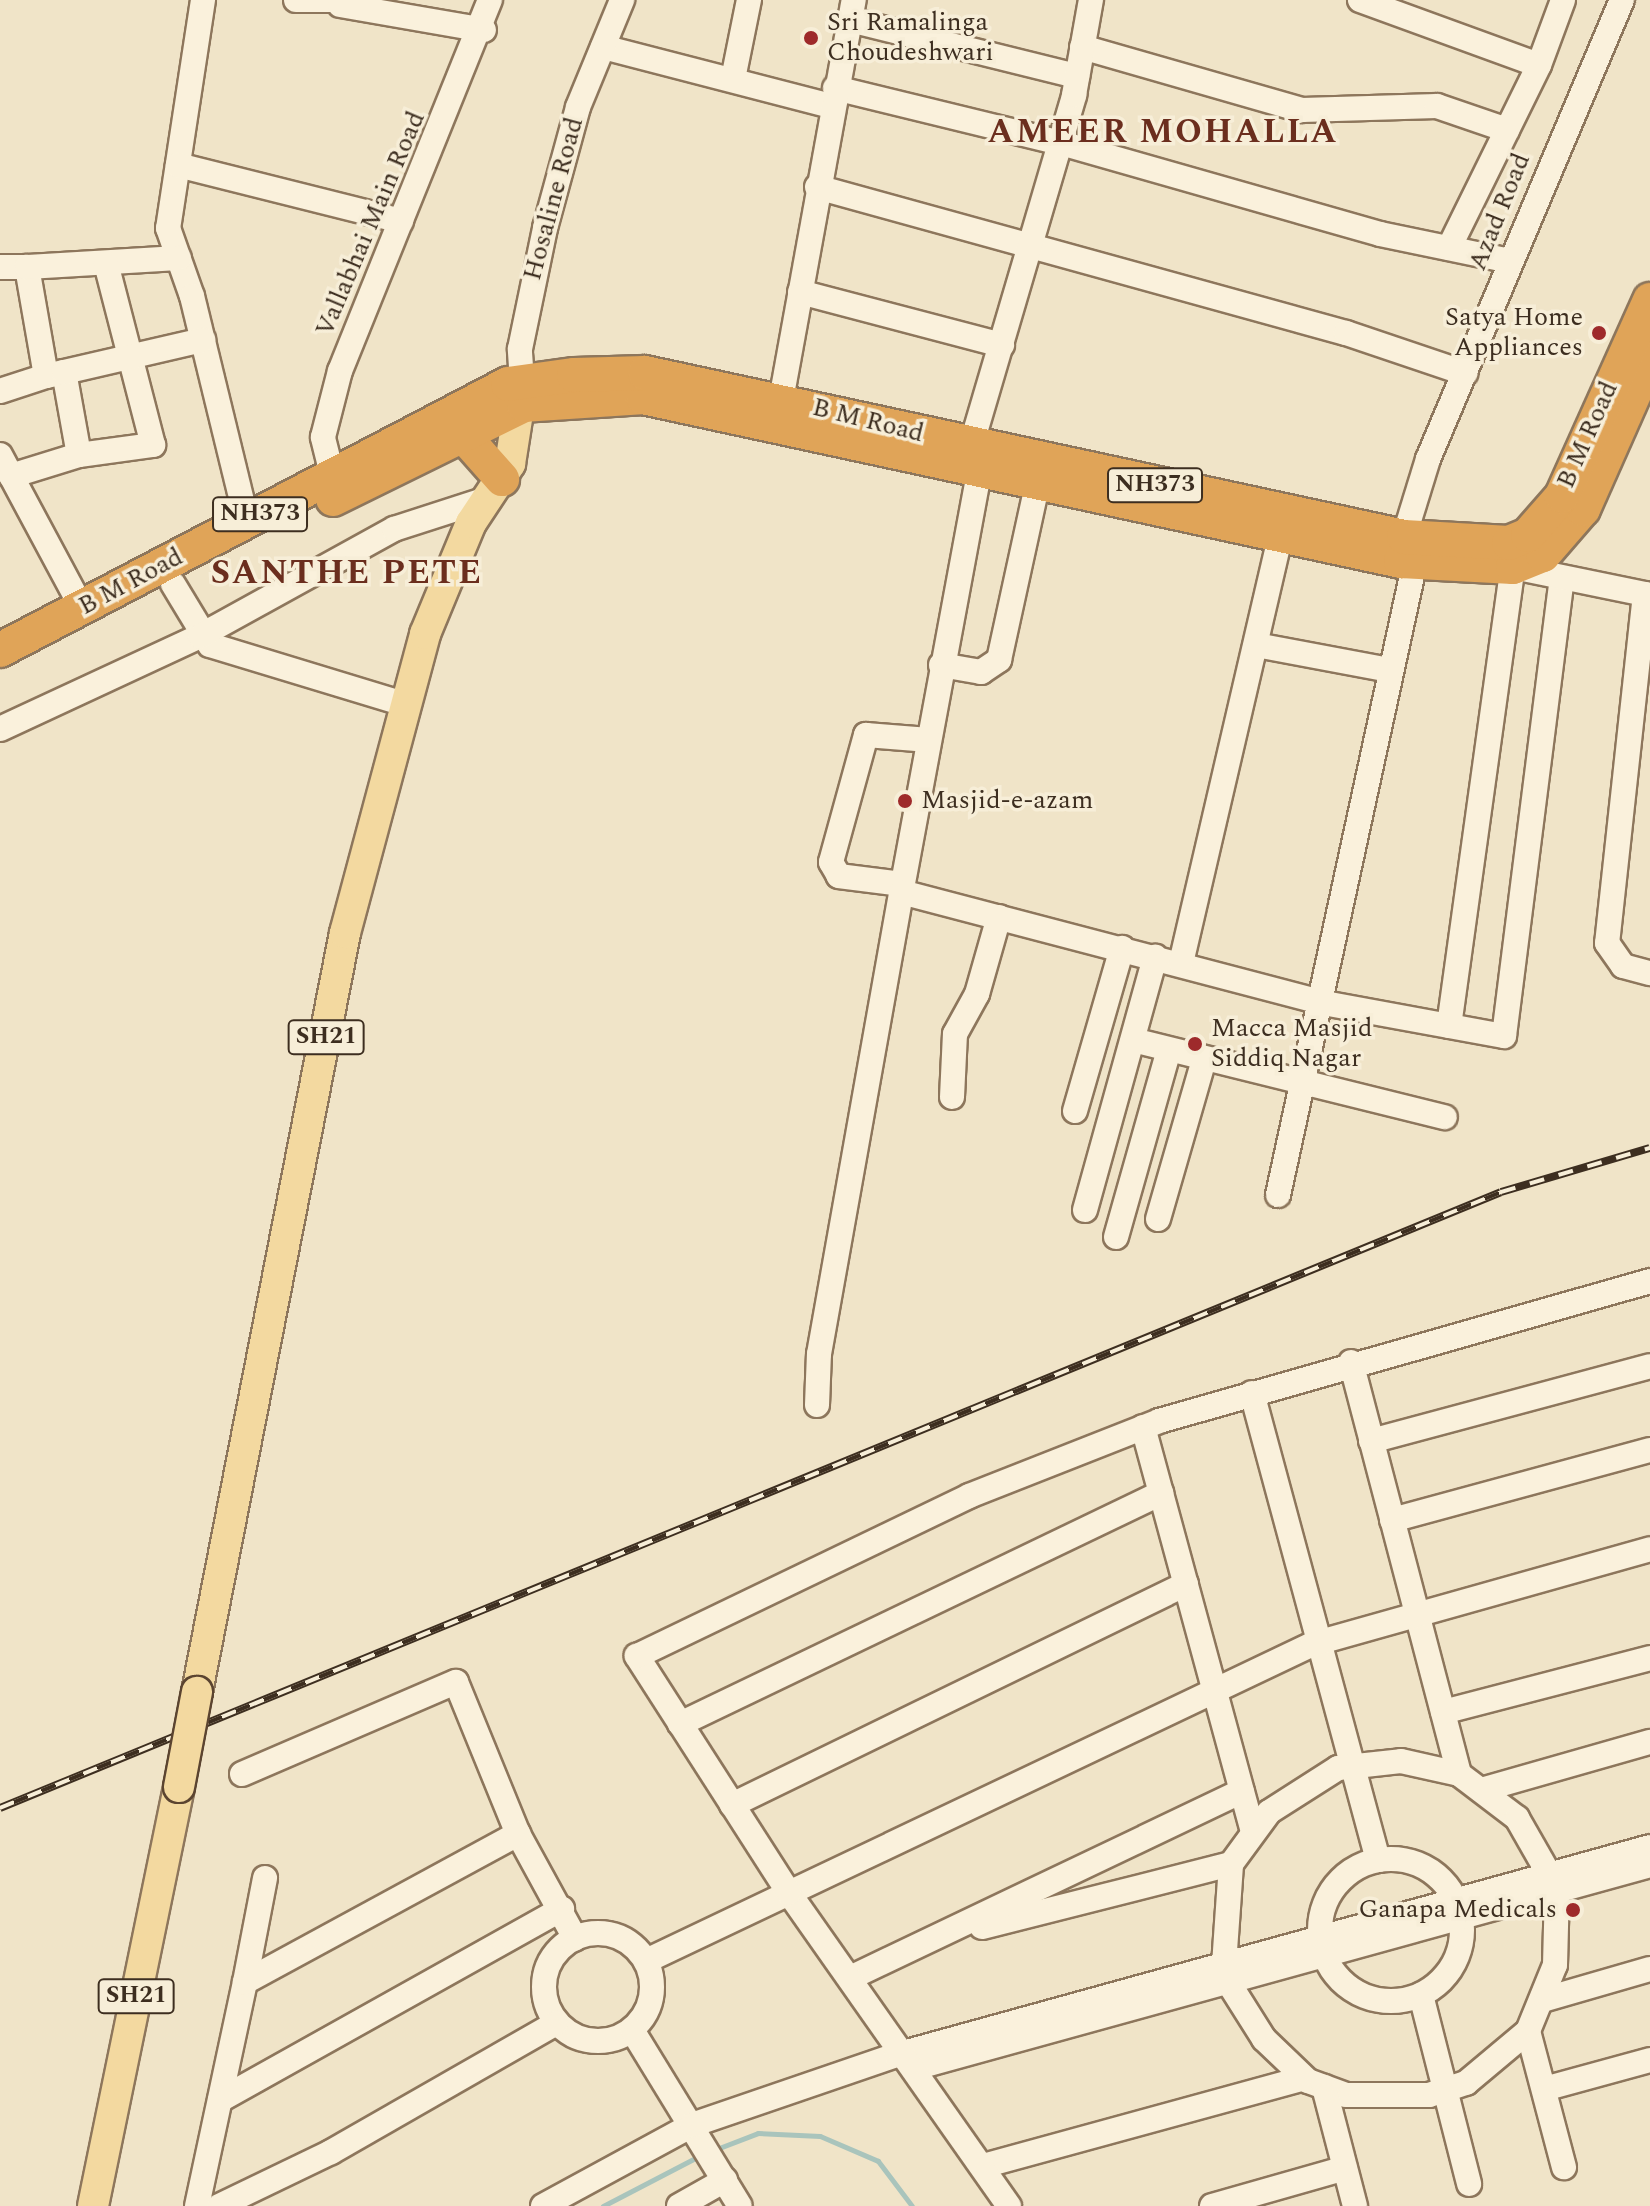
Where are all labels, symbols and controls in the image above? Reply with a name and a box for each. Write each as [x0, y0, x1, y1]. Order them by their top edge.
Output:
place label: Sri Ramalinga Choudeshwari [827, 7, 994, 68]
marker: Sri Ramalinga Choudeshwari [802, 29, 820, 47]
street label: Vallabhai Main Road [309, 107, 433, 341]
district label: AMEER MOHALLA [987, 113, 1339, 153]
street label: Hosaline Road [517, 114, 591, 284]
street label: Azad Road [1462, 149, 1538, 275]
place label: Satya Home Appliances [1445, 302, 1583, 364]
marker: Satya Home Appliances [1590, 324, 1608, 342]
street label: B M Road [1551, 377, 1625, 493]
street label: B M Road [809, 392, 927, 450]
road number: NH373 [1107, 465, 1203, 505]
road number: NH373 [212, 494, 308, 534]
street label: B M Road [74, 542, 188, 622]
district label: SANTHE PETE [211, 554, 483, 594]
place label: Masjid-e-azam [921, 785, 1093, 817]
marker: Masjid-e-azam [896, 792, 914, 810]
place label: Macca Masjid Siddiq Nagar [1211, 1013, 1372, 1074]
road number: SH21 [286, 1017, 366, 1057]
marker: Macca Masjid Siddiq Nagar [1186, 1035, 1204, 1053]
place label: Ganapa Medicals [1358, 1894, 1557, 1926]
marker: Ganapa Medicals [1564, 1901, 1582, 1919]
road number: SH21 [96, 1976, 176, 2016]

